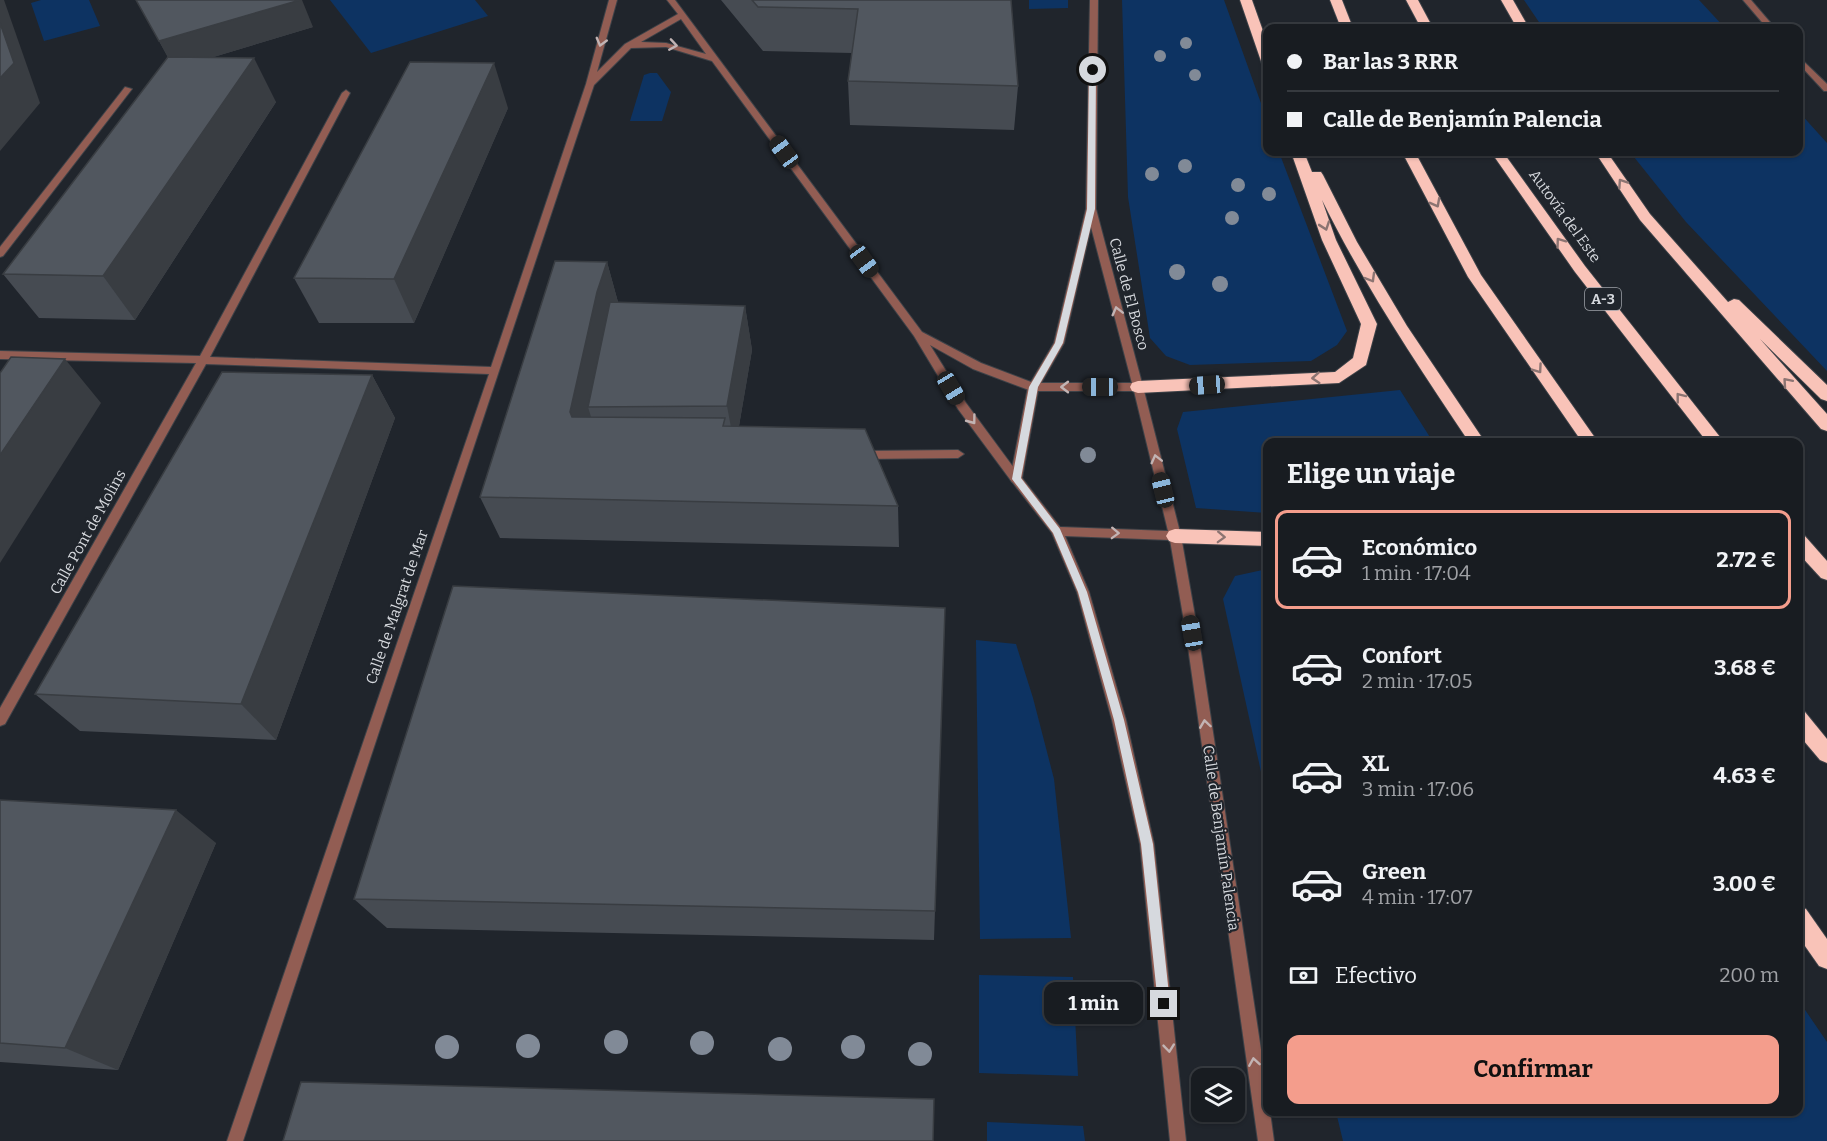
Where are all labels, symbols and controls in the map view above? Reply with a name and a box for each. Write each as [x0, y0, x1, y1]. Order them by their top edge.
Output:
one-way arrow [596, 37, 609, 47]
one-way arrow [668, 39, 678, 51]
text: Bar las 3 RRR [1323, 48, 1458, 75]
route start [1079, 56, 1106, 83]
text: Calle de Benjamín Palencia [1323, 106, 1602, 133]
car [766, 132, 802, 172]
street label: Autovía del Este [1525, 166, 1605, 266]
one-way arrow [1619, 179, 1630, 190]
one-way arrow [1429, 197, 1440, 208]
one-way arrow [1317, 221, 1330, 231]
street label: Calle de El Bosco [1105, 236, 1153, 352]
one-way arrow [1556, 238, 1567, 249]
car [846, 241, 882, 281]
one-way arrow [1364, 271, 1375, 282]
road number: A-3 [1585, 288, 1621, 310]
one-way arrow [1112, 306, 1125, 316]
one-way arrow [1531, 362, 1542, 373]
car [934, 368, 968, 408]
one-way arrow [1311, 371, 1320, 384]
car [1188, 375, 1226, 395]
car [1082, 378, 1118, 396]
one-way arrow [1783, 378, 1794, 389]
one-way arrow [1060, 381, 1069, 393]
one-way arrow [1676, 392, 1687, 403]
one-way arrow [964, 413, 975, 424]
one-way arrow [1150, 454, 1163, 464]
text: Elige un viaje [1287, 458, 1455, 490]
street label: Calle Pont de Molins [46, 466, 130, 598]
car [1150, 470, 1176, 510]
street label: Calle de Malgrat de Mar [362, 527, 432, 687]
one-way arrow [1111, 527, 1120, 540]
one-way arrow [1217, 531, 1226, 544]
icon: car [1290, 533, 1344, 587]
text: Económico [1362, 534, 1477, 561]
text: 2.72 € [1716, 546, 1776, 573]
text: 1 min · 17:04 [1362, 561, 1471, 585]
car [1180, 614, 1204, 652]
icon: car [1290, 641, 1344, 695]
text: Confort [1362, 642, 1442, 669]
text: 3.68 € [1714, 654, 1776, 681]
text: 2 min · 17:05 [1362, 669, 1472, 693]
one-way arrow [1199, 719, 1211, 729]
street label: Calle de Benjamín Palencia [1199, 744, 1243, 932]
icon: car [1290, 749, 1344, 803]
text: XL [1362, 750, 1389, 777]
text: 4.63 € [1713, 762, 1776, 789]
text: 3 min · 17:06 [1362, 777, 1474, 801]
icon: car [1290, 857, 1344, 911]
text: Green [1362, 858, 1426, 885]
text: 3.00 € [1713, 870, 1776, 897]
text: 4 min · 17:07 [1362, 885, 1473, 909]
icon: cash [1287, 959, 1320, 992]
text: Efectivo [1335, 962, 1417, 989]
text: 200 m [1719, 963, 1779, 987]
callout: 1 min [1044, 983, 1143, 1025]
route end [1150, 990, 1177, 1017]
text: 1 min [1068, 991, 1119, 1015]
button: Confirmar [1287, 1035, 1779, 1104]
one-way arrow [1162, 1043, 1174, 1053]
one-way arrow [1249, 1058, 1261, 1067]
map controls [1191, 1068, 1245, 1122]
button: layers [1191, 1068, 1245, 1122]

